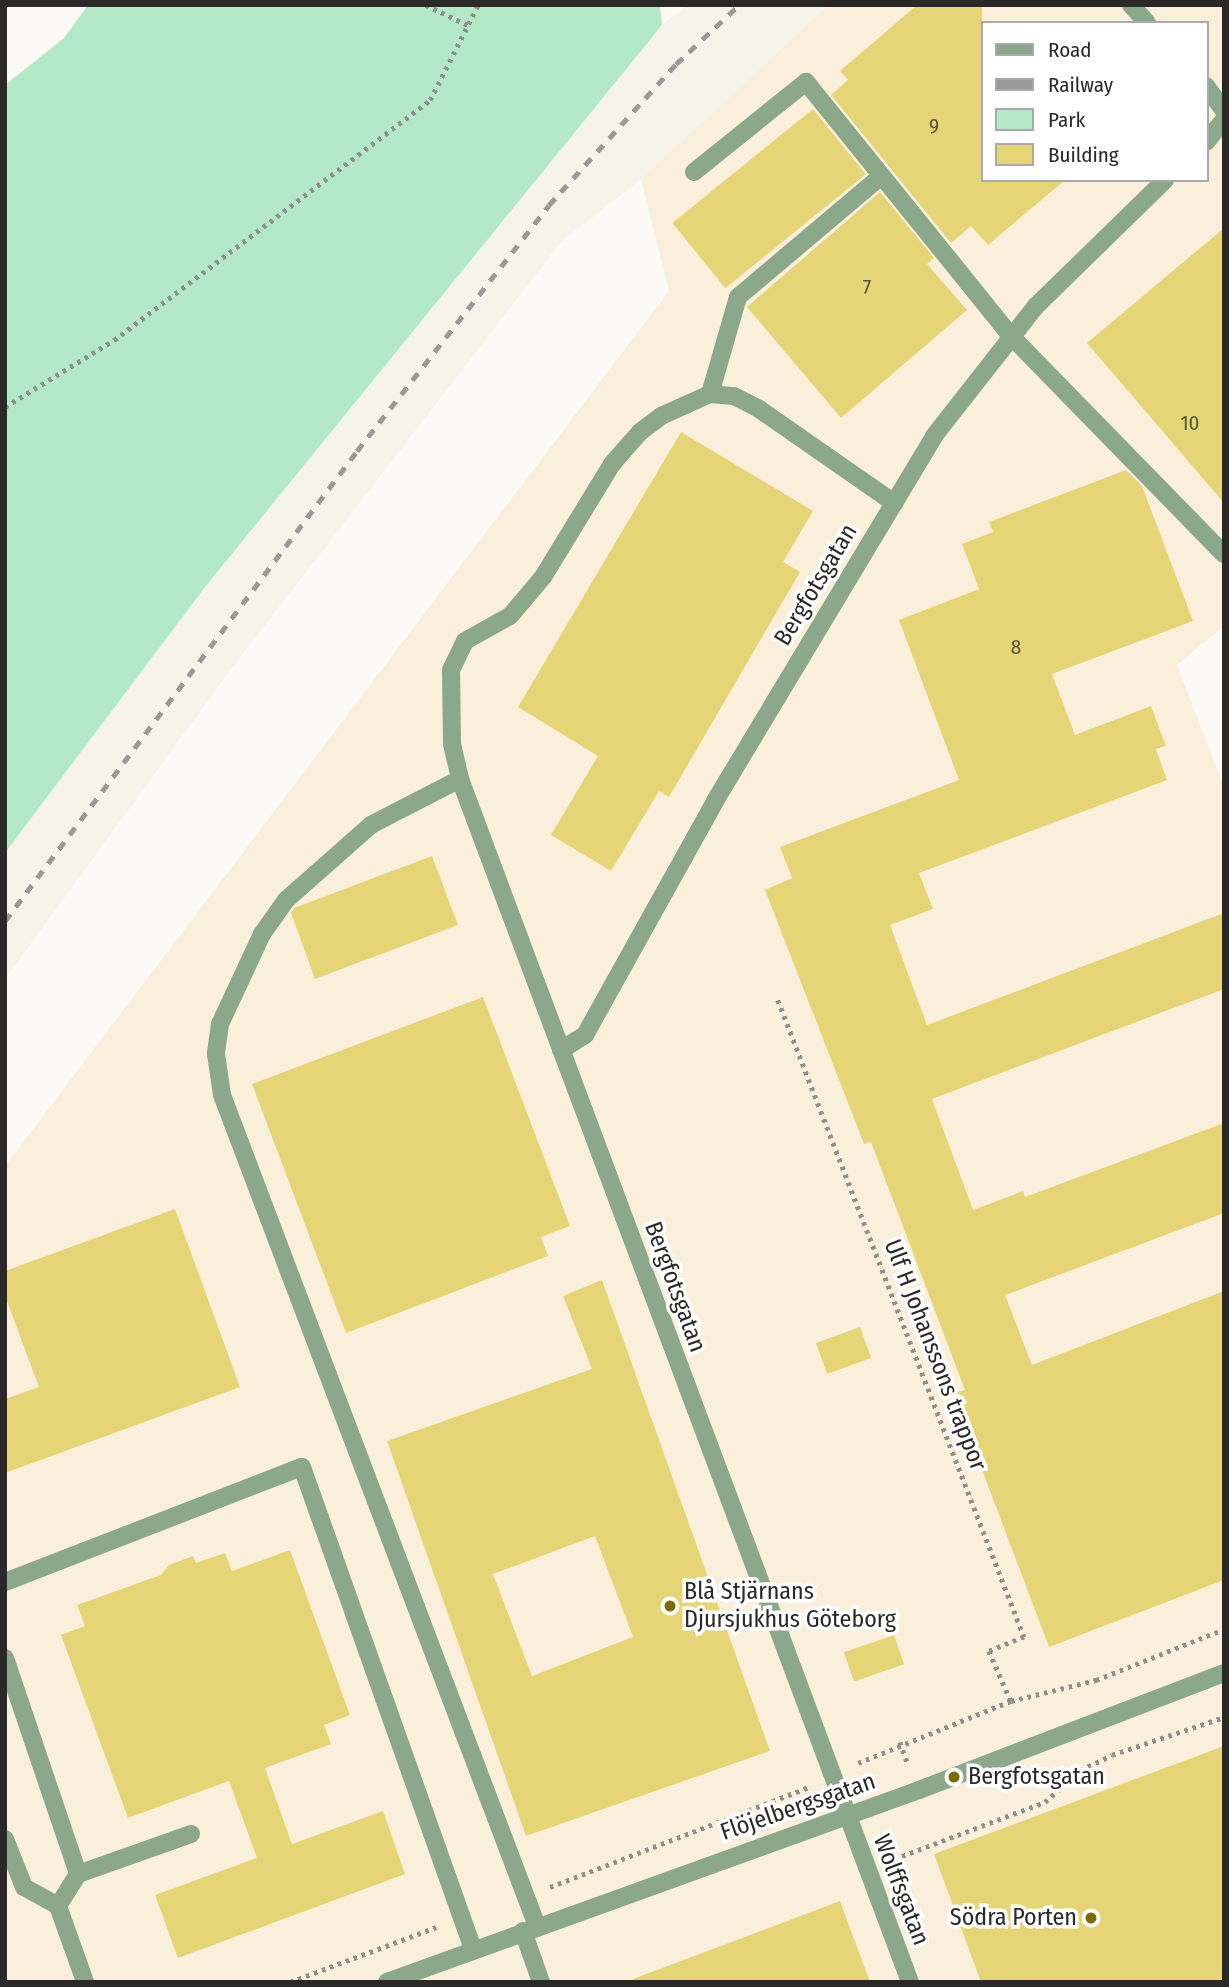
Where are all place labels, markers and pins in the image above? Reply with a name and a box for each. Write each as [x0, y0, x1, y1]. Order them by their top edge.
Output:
place label: Blå Stjärnans Djursjukhus Göteborg [684, 1578, 896, 1634]
marker: Blå Stjärnans Djursjukhus Göteborg [662, 1598, 678, 1614]
place label: Bergfotsgatan [968, 1763, 1105, 1791]
marker: Bergfotsgatan [946, 1769, 962, 1785]
place label: Södra Porten [950, 1904, 1077, 1932]
marker: Södra Porten [1083, 1910, 1099, 1926]

